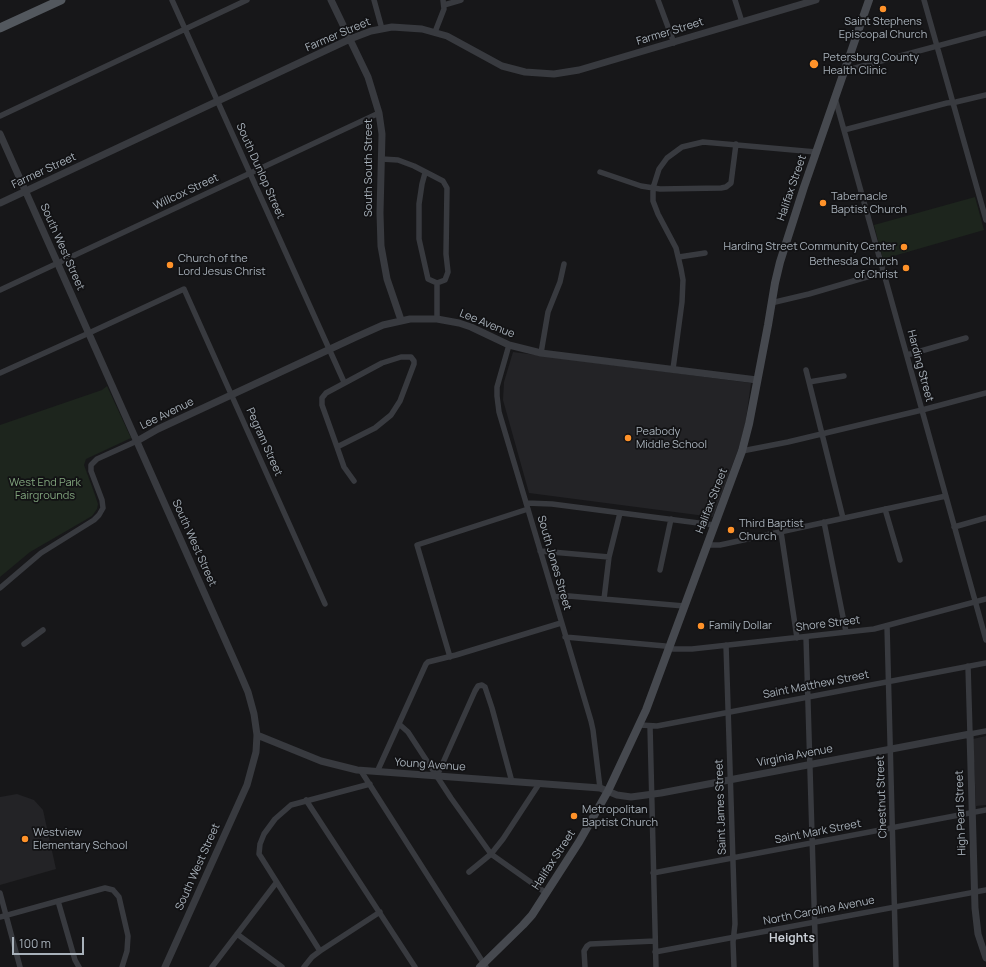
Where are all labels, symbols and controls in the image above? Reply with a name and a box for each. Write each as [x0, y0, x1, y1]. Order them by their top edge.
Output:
marker: Saint Stephens Episcopal Church [878, 4, 888, 14]
street label: Farmer Street [303, 15, 373, 55]
place label: Saint Stephens Episcopal Church [839, 15, 927, 41]
street label: Farmer Street [635, 16, 705, 48]
place label: Petersburg County Health Clinic [823, 51, 919, 77]
marker: Petersburg County Health Clinic [808, 58, 820, 70]
street label: South South Street [362, 119, 376, 217]
street label: South Dunlop Street [233, 121, 287, 221]
street label: Farmer Street [10, 150, 78, 192]
street label: Halifax Street [775, 153, 809, 223]
street label: Willcox Street [151, 171, 221, 213]
place label: Tabernacle Baptist Church [831, 190, 907, 216]
marker: Tabernacle Baptist Church [818, 198, 828, 208]
street label: South West Street [37, 202, 87, 292]
place label: Harding Street Community Center [724, 240, 896, 254]
marker: Harding Street Community Center [899, 242, 909, 252]
place label: Church of the Lord Jesus Christ [178, 252, 266, 278]
place label: Bethesda Church of Christ [809, 255, 898, 281]
marker: Church of the Lord Jesus Christ [165, 260, 175, 270]
marker: Bethesda Church of Christ [901, 263, 911, 273]
street label: Lee Avenue [457, 307, 517, 341]
street label: Harding Street [904, 328, 936, 404]
street label: Lee Avenue [138, 395, 196, 433]
street label: Pegram Street [243, 406, 285, 478]
place label: Peabody Middle School [636, 425, 707, 451]
marker: Peabody Middle School [623, 433, 633, 443]
street label: Halifax Street [693, 466, 731, 536]
park label: West End Park Fairgrounds [9, 476, 81, 502]
street label: South West Street [169, 498, 219, 588]
street label: South Jones Street [534, 514, 574, 612]
place label: Third Baptist Church [739, 517, 804, 543]
marker: Third Baptist Church [726, 525, 736, 535]
street label: Shore Street [795, 614, 861, 634]
place label: Family Dollar [709, 619, 772, 633]
marker: Family Dollar [696, 621, 706, 631]
street label: Saint Matthew Street [762, 668, 870, 702]
street label: Virginia Avenue [756, 742, 834, 770]
street label: Chestnut Street [874, 755, 890, 839]
street label: Young Avenue [394, 756, 466, 774]
street label: Saint James Street [713, 759, 729, 855]
street label: High Pearl Street [953, 770, 969, 856]
place label: Metropolitan Baptist Church [582, 803, 658, 829]
marker: Metropolitan Baptist Church [569, 811, 579, 821]
street label: Saint Mark Street [774, 817, 862, 847]
street label: South West Street [173, 822, 223, 912]
place label: Westview Elementary School [33, 826, 128, 852]
street label: Halifax Street [530, 828, 578, 892]
marker: Westview Elementary School [20, 834, 30, 844]
street label: North Carolina Avenue [762, 894, 876, 928]
scale bar [14, 929, 86, 955]
district label: Heights [769, 932, 815, 946]
text: 100 m [19, 935, 51, 952]

